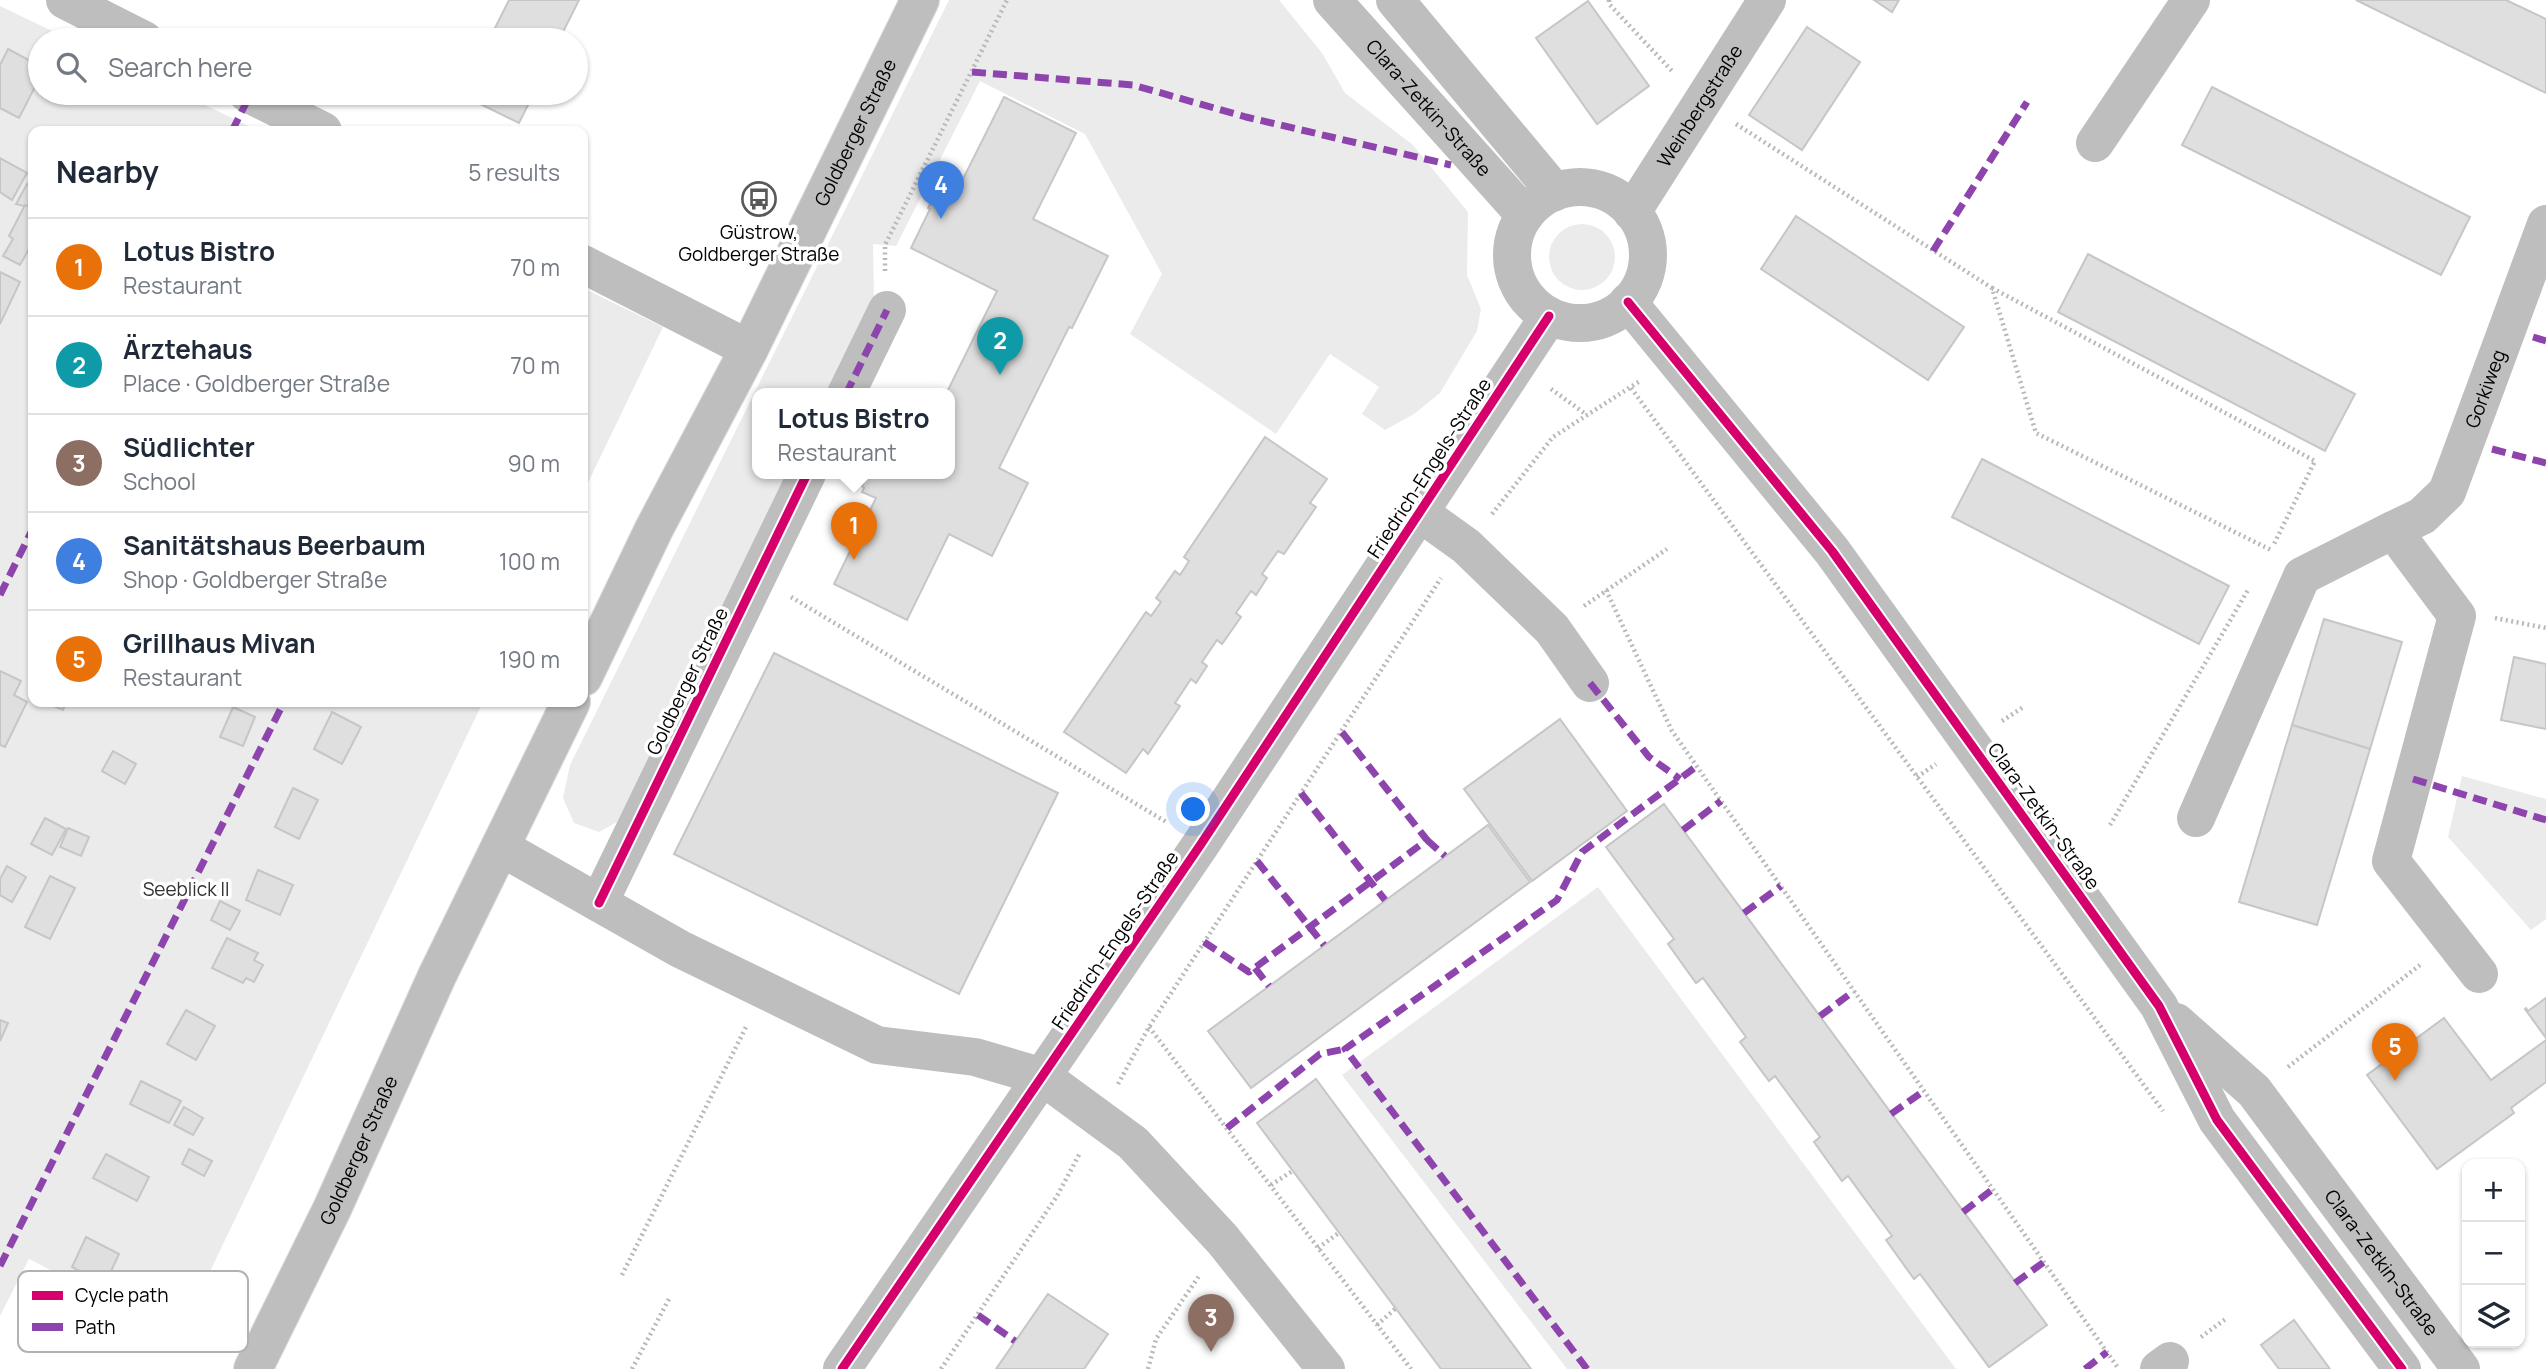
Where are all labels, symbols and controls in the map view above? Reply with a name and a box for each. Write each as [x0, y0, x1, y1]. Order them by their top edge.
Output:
search box [28, 28, 588, 105]
street label: Clara-Zetkin-Straße [1360, 34, 1497, 182]
street label: Weinbergstraße [1651, 39, 1748, 172]
icon: search [52, 48, 90, 86]
text: Search here [108, 49, 253, 85]
street label: Goldberger Straße [808, 54, 902, 210]
text: Nearby [56, 151, 159, 192]
text: 5 results [468, 156, 560, 188]
pin: 4 [918, 161, 964, 219]
bus stop icon: Güstrow, Goldberger Straße [740, 180, 778, 218]
place label: Güstrow, Goldberger Straße [679, 219, 839, 267]
text: Lotus Bistro [123, 233, 275, 269]
text: 1 [74, 251, 84, 283]
text: 70 m [510, 251, 560, 283]
text: Restaurant [123, 269, 242, 301]
pin: 2 [977, 317, 1023, 375]
text: Ärztehaus [123, 331, 252, 367]
street label: Gorkiweg [2459, 346, 2512, 432]
text: 2 [72, 349, 86, 381]
text: 70 m [510, 349, 560, 381]
text: Place · Goldberger Straße [123, 367, 390, 399]
street label: Friedrich-Engels-Straße [1361, 373, 1497, 563]
popup [752, 388, 955, 479]
text: Lotus Bistro [778, 400, 929, 436]
text: Südlichter [123, 429, 255, 465]
text: Restaurant [778, 436, 897, 468]
text: 3 [72, 447, 86, 479]
text: 90 m [508, 447, 560, 479]
text: School [123, 465, 196, 497]
pin: 1 [831, 502, 877, 560]
text: Sanitätshaus Beerbaum [123, 527, 426, 563]
text: 4 [72, 545, 86, 577]
text: 100 m [499, 545, 560, 577]
text: Shop · Goldberger Straße [123, 563, 387, 595]
street label: Goldberger Straße [640, 603, 734, 759]
text: Grillhaus Mivan [123, 625, 315, 661]
text: 5 [72, 643, 86, 675]
text: 190 m [499, 643, 560, 675]
text: Restaurant [123, 661, 242, 693]
street label: Clara-Zetkin-Straße [1982, 737, 2106, 895]
your location [1176, 792, 1210, 826]
street label: Friedrich-Engels-Straße [1046, 846, 1184, 1034]
park label: Seeblick II [143, 876, 229, 902]
pin: 5 [2372, 1023, 2418, 1081]
street label: Goldberger Straße [313, 1071, 403, 1229]
map controls [2462, 1159, 2525, 1348]
button: + [2462, 1159, 2525, 1222]
street label: Clara-Zetkin-Straße [2319, 1184, 2445, 1341]
button: − [2462, 1222, 2525, 1285]
legend [18, 1271, 248, 1352]
text: Cycle path [75, 1282, 169, 1308]
button: layers [2462, 1285, 2525, 1348]
pin: 3 [1188, 1294, 1234, 1352]
text: Path [75, 1314, 115, 1340]

